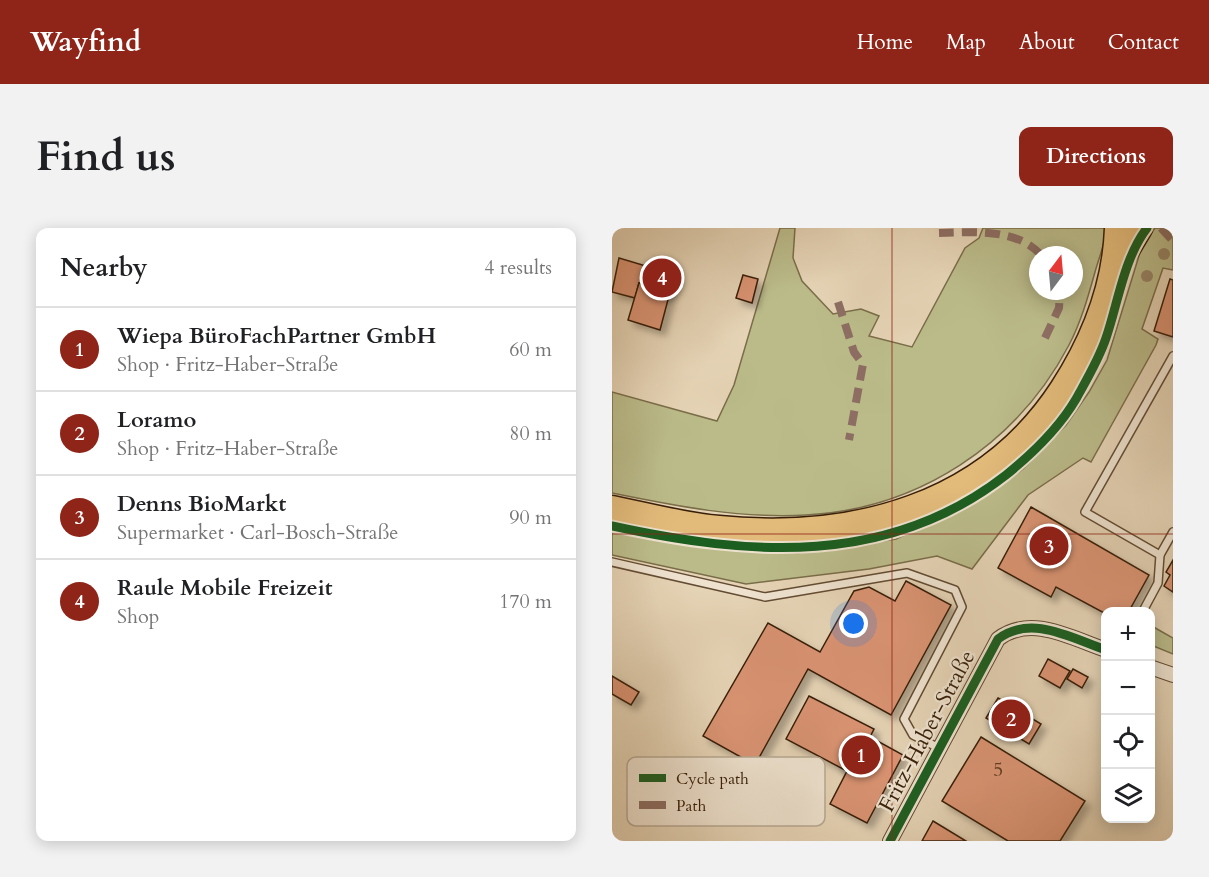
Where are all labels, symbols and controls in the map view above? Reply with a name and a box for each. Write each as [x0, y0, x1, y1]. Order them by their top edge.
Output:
text: Wayfind [30, 23, 141, 61]
text: Home [857, 28, 913, 57]
text: Map [946, 28, 986, 57]
text: About [1019, 28, 1075, 57]
text: Contact [1108, 28, 1179, 57]
button: Directions [1019, 127, 1173, 186]
text: Find us [36, 128, 176, 185]
north arrow [1029, 246, 1083, 300]
text: Nearby [60, 250, 148, 285]
text: 4 results [484, 254, 552, 281]
pin: 4 [643, 256, 682, 300]
text: Wiepa BüroFachPartner GmbH [117, 321, 436, 351]
text: 1 [74, 336, 85, 363]
text: 60 m [509, 336, 552, 363]
text: Shop · Fritz-Haber-Straße [117, 351, 338, 378]
text: Loramo [117, 405, 196, 435]
text: 2 [74, 420, 85, 447]
text: 80 m [509, 420, 552, 447]
text: Shop · Fritz-Haber-Straße [117, 435, 338, 462]
text: Denns BioMarkt [117, 489, 286, 519]
text: 3 [74, 504, 85, 531]
text: 90 m [509, 504, 552, 531]
text: Supermarket · Carl-Bosch-Straße [117, 519, 398, 546]
pin: 3 [1030, 524, 1068, 568]
text: Raule Mobile Freizeit [117, 573, 333, 603]
text: 4 [74, 588, 85, 615]
text: 170 m [499, 588, 552, 615]
text: Shop [117, 603, 159, 630]
map controls [1101, 607, 1155, 823]
button: + [1101, 607, 1155, 661]
your location [839, 609, 868, 638]
street label: Fritz-Haber-Straße [872, 645, 982, 817]
button: − [1101, 661, 1155, 715]
pin: 2 [992, 696, 1030, 742]
button: locate [1101, 715, 1155, 769]
pin: 1 [842, 732, 880, 778]
house number: 5 [993, 756, 1003, 783]
legend [627, 757, 825, 826]
text: Cycle path [676, 768, 749, 790]
button: layers [1101, 769, 1155, 823]
text: Path [676, 795, 706, 817]

